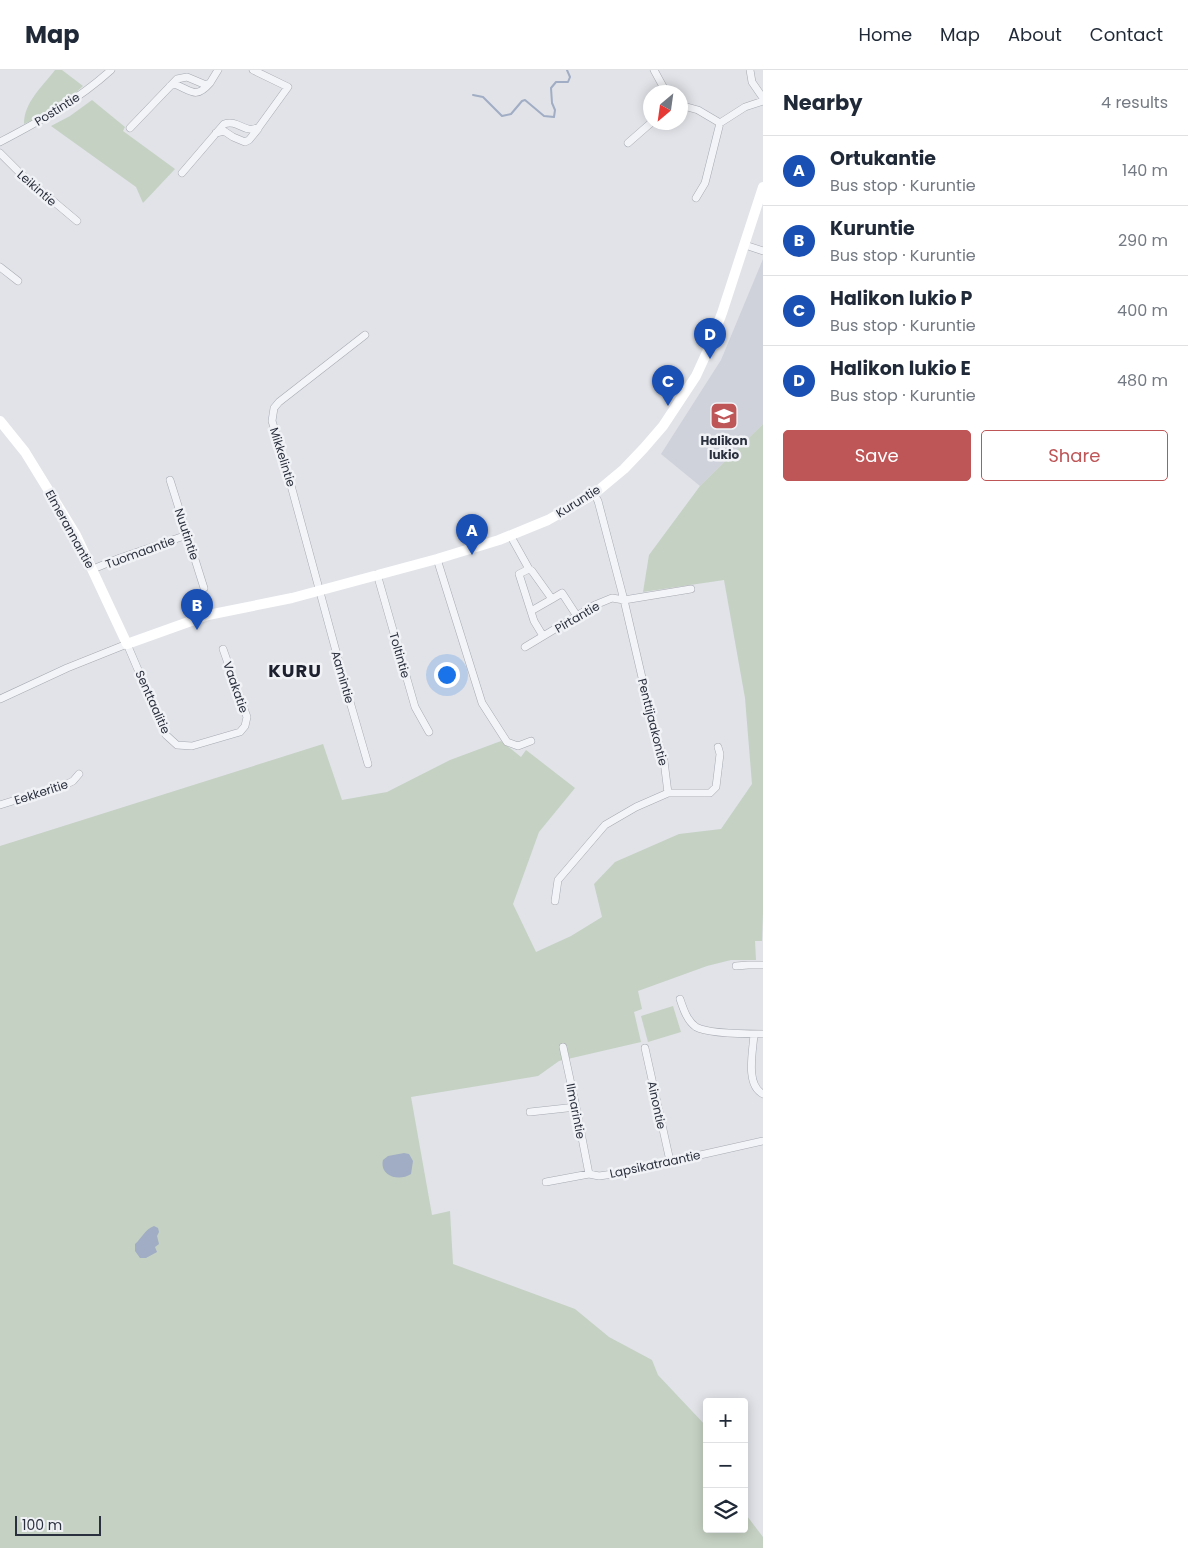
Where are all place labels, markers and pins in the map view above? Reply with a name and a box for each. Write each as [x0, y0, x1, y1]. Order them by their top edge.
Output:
pin: D [694, 318, 726, 359]
pin: C [652, 365, 684, 406]
school or university icon: Halikon lukio [709, 401, 739, 431]
place label: Halikon lukio [700, 432, 748, 463]
pin: A [456, 514, 488, 555]
pin: B [181, 589, 213, 630]

